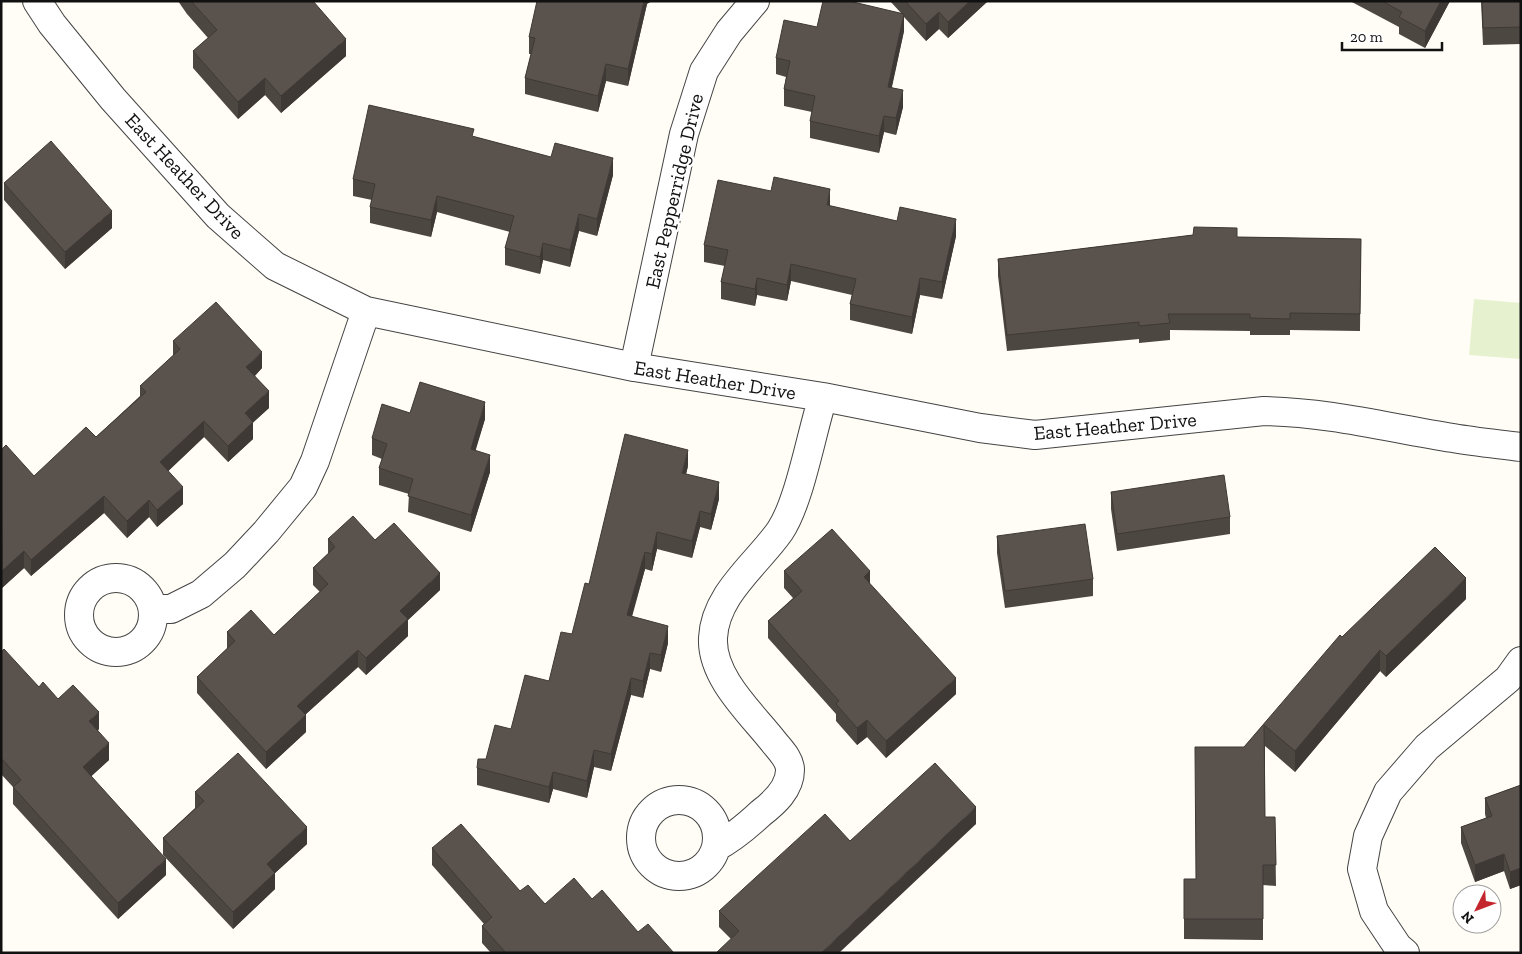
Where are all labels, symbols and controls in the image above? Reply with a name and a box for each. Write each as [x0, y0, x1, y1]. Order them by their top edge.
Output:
scale bar [1342, 20, 1442, 52]
text: 20 m [1350, 28, 1383, 46]
street label: East Pepperridge Drive [640, 91, 708, 291]
street label: East Heather Drive [120, 108, 250, 244]
street label: East Heather Drive [632, 355, 798, 405]
street label: East Heather Drive [1032, 407, 1198, 445]
north arrow [1452, 884, 1502, 934]
text: N [1458, 907, 1478, 927]

